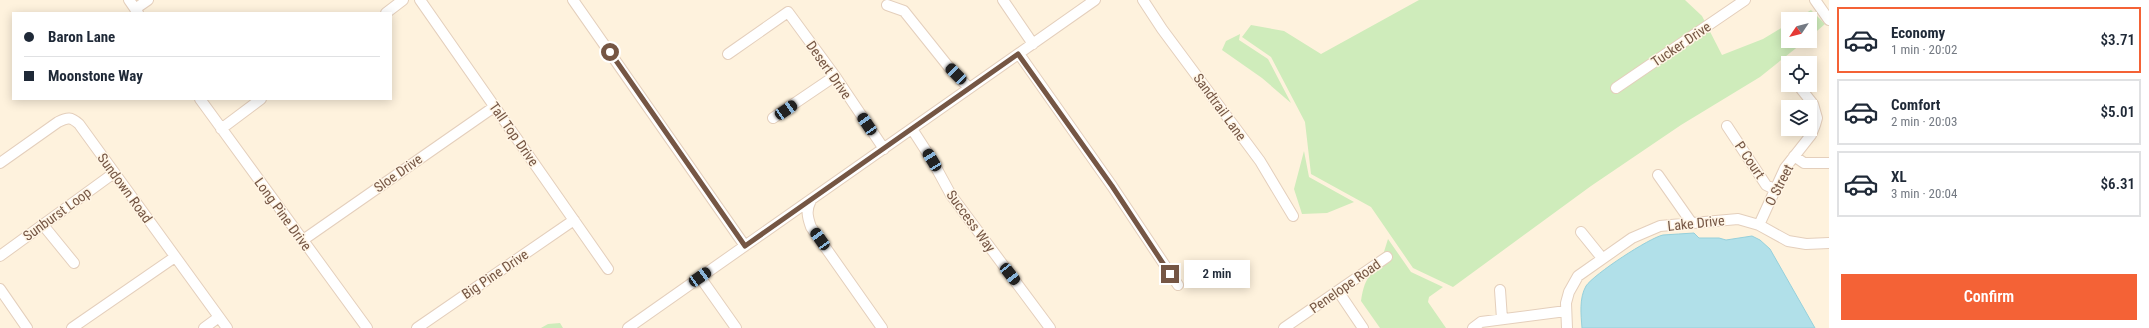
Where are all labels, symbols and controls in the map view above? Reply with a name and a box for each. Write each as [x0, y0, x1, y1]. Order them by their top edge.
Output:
north arrow [1781, 12, 1817, 48]
map controls [1781, 12, 1817, 136]
street label: Tucker Drive [1648, 18, 1714, 70]
icon: car [1843, 22, 1879, 58]
text: Economy [1891, 24, 1945, 42]
text: Baron Lane [48, 28, 115, 46]
text: $3.71 [2101, 31, 2135, 49]
street label: Desert Drive [803, 38, 855, 103]
text: 1 min · 20:02 [1891, 42, 1957, 57]
route start [601, 43, 619, 61]
button: locate [1781, 56, 1817, 92]
car [943, 61, 969, 87]
text: Moonstone Way [48, 67, 143, 85]
street label: Sandtrail Lane [1190, 70, 1250, 144]
icon: car [1843, 94, 1879, 130]
text: Comfort [1891, 96, 1940, 114]
car [773, 98, 799, 122]
street label: Tall Top Drive [486, 99, 542, 169]
button: layers [1781, 100, 1817, 136]
text: $5.01 [2101, 103, 2135, 121]
car [855, 111, 879, 137]
text: 2 min · 20:03 [1891, 114, 1957, 129]
street label: P Court [1732, 138, 1768, 182]
car [921, 147, 943, 173]
street label: Sundown Road [94, 150, 156, 226]
street label: Sloe Drive [371, 150, 426, 195]
street label: O Street [1762, 162, 1796, 208]
icon: car [1843, 166, 1879, 202]
text: XL [1891, 168, 1907, 186]
street label: Long Pine Drive [251, 174, 315, 254]
text: $6.31 [2101, 175, 2135, 193]
street label: Sunburst Loop [20, 184, 94, 244]
text: 3 min · 20:04 [1891, 186, 1957, 201]
street label: Success Way [943, 187, 999, 255]
street label: Lake Drive [1667, 212, 1726, 234]
car [808, 226, 832, 252]
street label: Big Pine Drive [459, 246, 532, 302]
street label: Penelope Road [1307, 256, 1383, 316]
callout: 2 min [1184, 260, 1250, 288]
car [998, 261, 1022, 287]
car [687, 265, 713, 289]
route end [1161, 265, 1179, 283]
text: 2 min [1203, 266, 1231, 281]
button: Confirm [1841, 274, 2137, 320]

